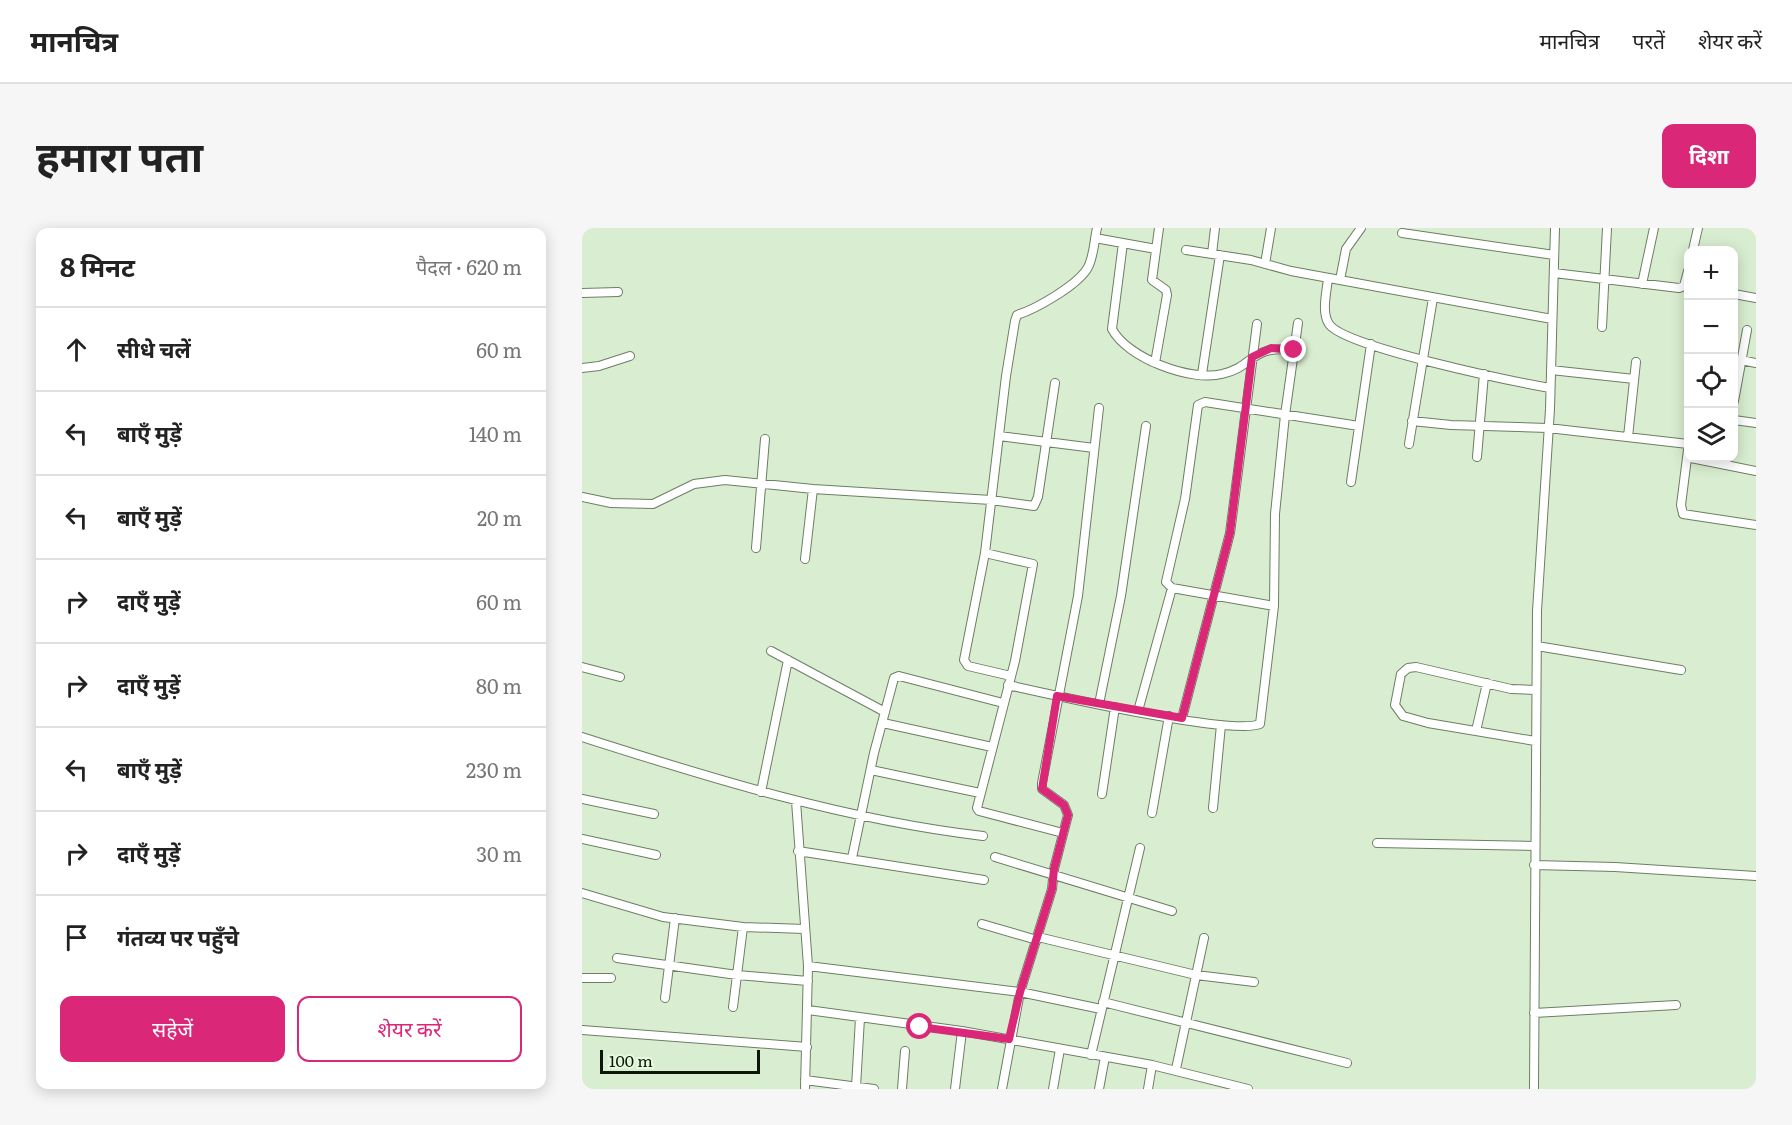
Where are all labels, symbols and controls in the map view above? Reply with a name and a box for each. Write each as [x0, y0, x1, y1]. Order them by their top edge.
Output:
text: मानचित्र [30, 19, 118, 61]
text: मानचित्र [1540, 24, 1600, 55]
text: परतें [1633, 24, 1665, 55]
text: शेयर करें [1698, 24, 1762, 55]
text: हमारा पता [36, 123, 203, 185]
button: दिशा [1662, 124, 1756, 188]
text: 8 मिनट [60, 246, 135, 285]
map controls [1684, 246, 1738, 462]
button: + [1684, 246, 1738, 300]
text: पैदल · 620 m [416, 251, 522, 281]
button: − [1684, 300, 1738, 354]
text: सीधे चलें [117, 332, 191, 365]
icon: ahead [60, 333, 93, 366]
text: 60 m [476, 334, 522, 364]
route end [1280, 336, 1306, 362]
button: locate [1684, 354, 1738, 408]
button: layers [1684, 408, 1738, 462]
text: बाएँ मुड़ें [117, 416, 182, 449]
icon: left [60, 417, 93, 450]
text: 140 m [469, 418, 522, 448]
text: बाएँ मुड़ें [117, 500, 182, 533]
icon: left [60, 501, 93, 534]
text: 20 m [477, 502, 522, 532]
text: दाएँ मुड़ें [117, 584, 180, 617]
icon: right [60, 585, 93, 618]
text: 60 m [476, 586, 522, 616]
text: दाएँ मुड़ें [117, 668, 180, 701]
icon: right [60, 669, 93, 702]
text: 80 m [476, 670, 522, 700]
text: बाएँ मुड़ें [117, 752, 182, 785]
icon: left [60, 753, 93, 786]
text: 230 m [466, 754, 522, 784]
text: दाएँ मुड़ें [117, 836, 180, 869]
icon: right [60, 837, 93, 870]
text: 30 m [476, 838, 522, 868]
text: गंतव्य पर पहुँचे [117, 920, 239, 953]
icon: arrive [60, 921, 93, 954]
button: सहेजें [60, 996, 285, 1062]
button: शेयर करें [297, 996, 522, 1062]
route start [906, 1013, 932, 1039]
scale bar [600, 1047, 760, 1074]
text: 100 m [609, 1048, 653, 1072]

